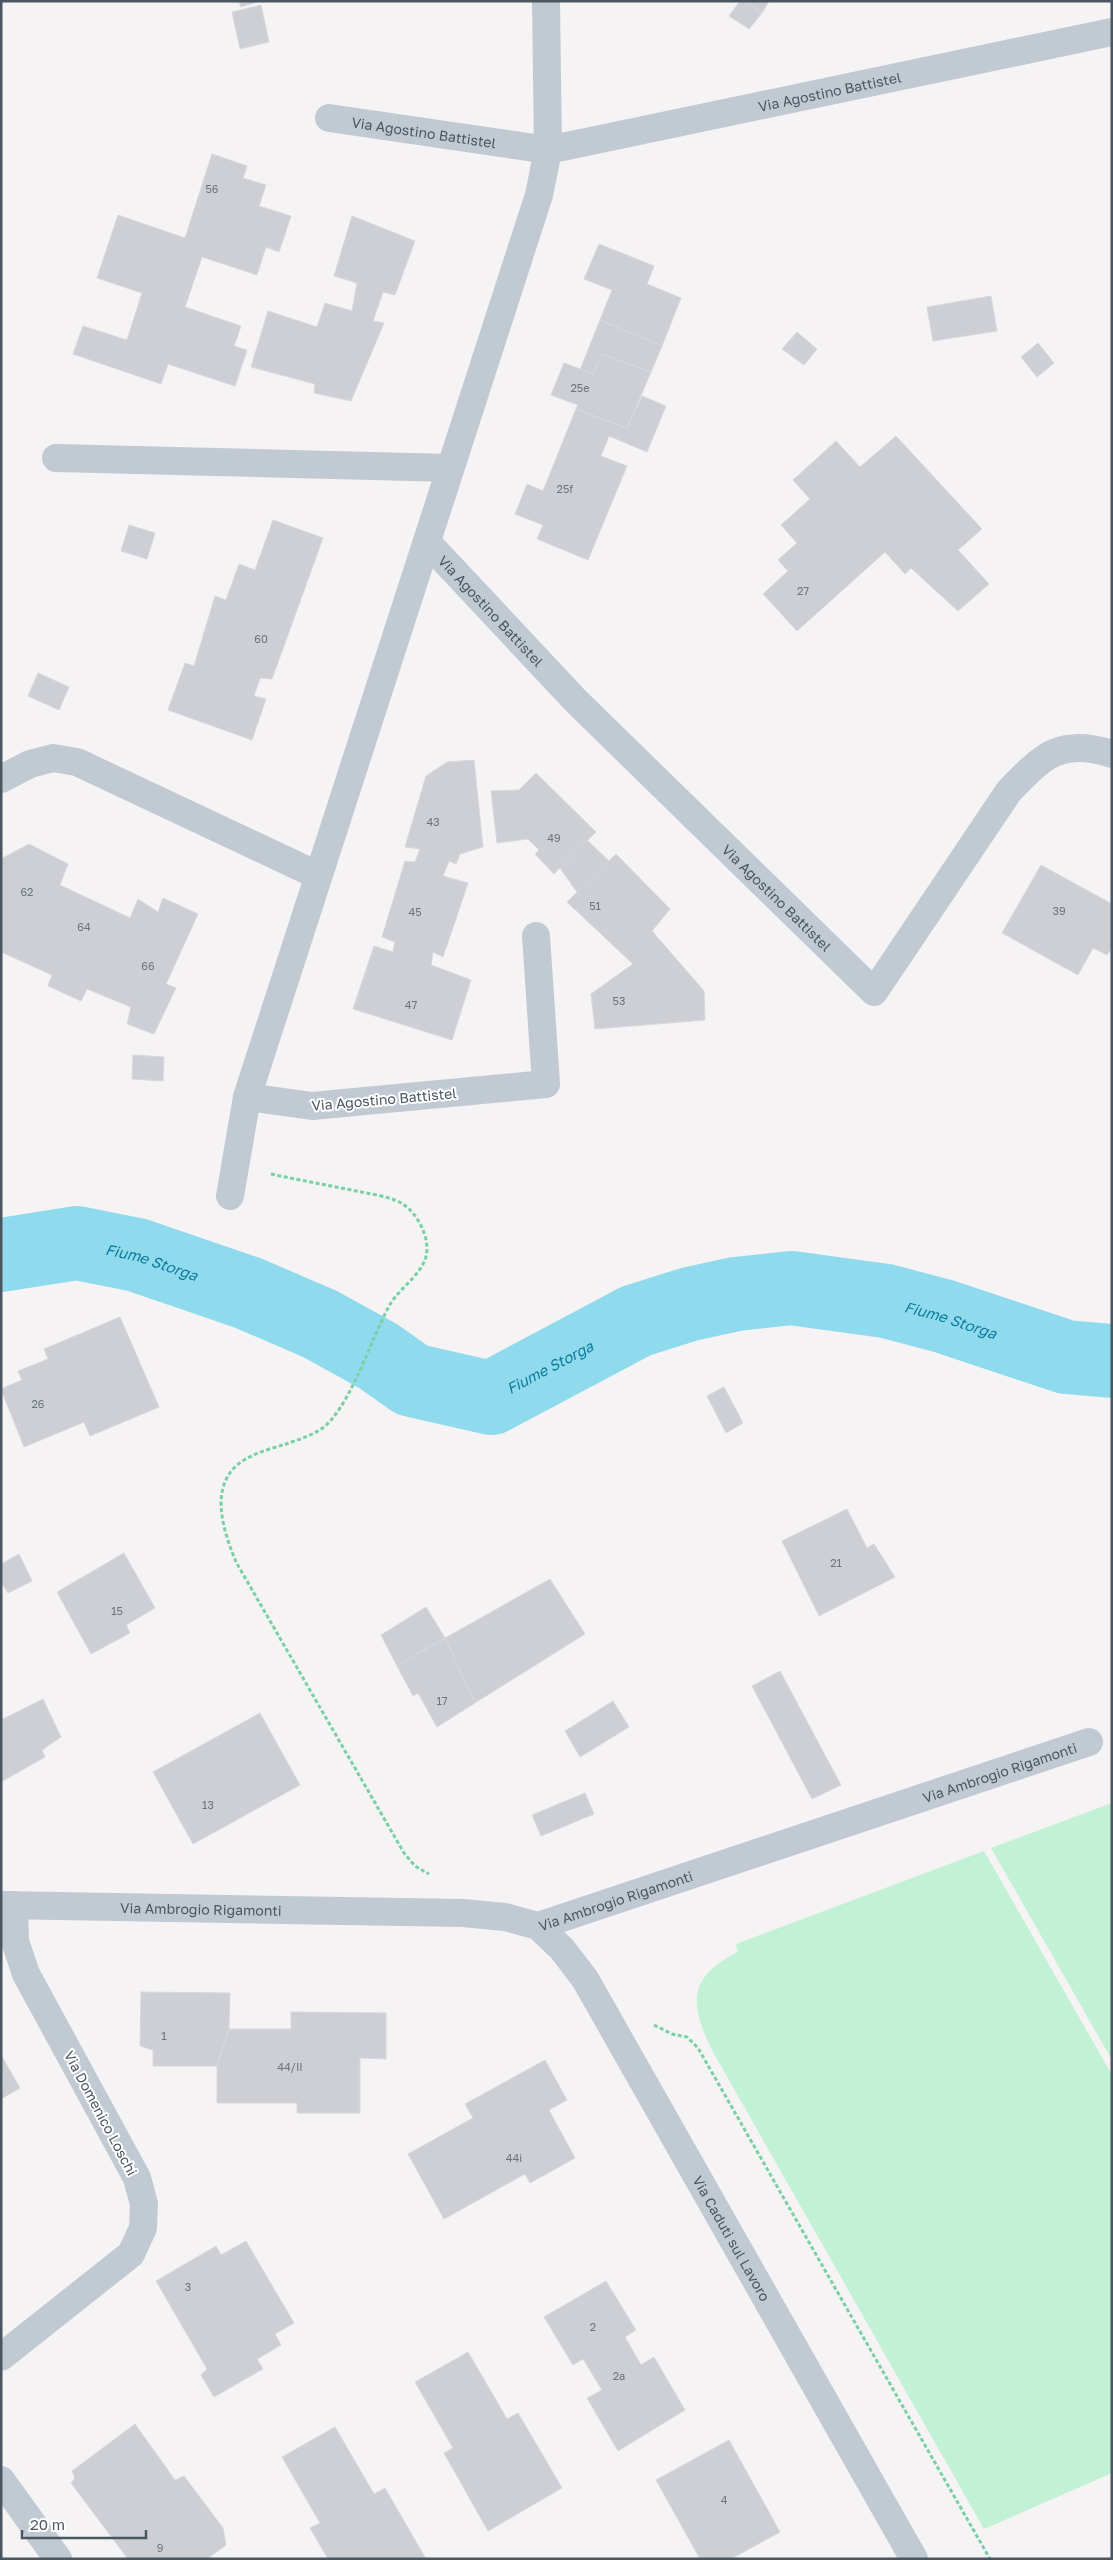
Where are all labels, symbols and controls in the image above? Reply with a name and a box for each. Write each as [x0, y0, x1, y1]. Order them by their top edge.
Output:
street label: Via Agostino Battistel [756, 68, 903, 114]
street label: Via Agostino Battistel [351, 113, 497, 151]
house number: 56 [205, 182, 219, 195]
house number: 25e [570, 381, 590, 394]
house number: 25f [557, 482, 573, 495]
street label: Via Agostino Battistel [435, 552, 547, 670]
house number: 27 [797, 584, 809, 597]
house number: 60 [254, 632, 268, 645]
house number: 43 [426, 815, 440, 828]
house number: 49 [547, 831, 561, 844]
street label: Via Agostino Battistel [719, 840, 835, 954]
house number: 62 [20, 885, 34, 898]
house number: 51 [589, 899, 601, 912]
house number: 39 [1052, 904, 1066, 917]
house number: 45 [408, 905, 422, 918]
house number: 64 [77, 920, 91, 933]
house number: 66 [141, 959, 155, 972]
house number: 53 [613, 994, 625, 1007]
house number: 47 [405, 998, 417, 1011]
street label: Via Agostino Battistel [311, 1084, 457, 1114]
water label: Fiume Storga [104, 1240, 201, 1284]
water label: Fiume Storga [902, 1297, 999, 1342]
water label: Fiume Storga [503, 1336, 596, 1397]
house number: 26 [31, 1397, 45, 1410]
house number: 21 [830, 1556, 842, 1569]
house number: 15 [111, 1604, 123, 1617]
house number: 17 [436, 1694, 448, 1707]
street label: Via Ambrogio Rigamonti [920, 1738, 1079, 1806]
house number: 13 [202, 1798, 214, 1811]
street label: Via Ambrogio Rigamonti [536, 1867, 695, 1934]
street label: Via Ambrogio Rigamonti [120, 1899, 282, 1918]
house number: 1 [161, 2029, 167, 2042]
street label: Via Domenico Loschi [61, 2048, 141, 2178]
house number: 44/II [277, 2060, 303, 2073]
house number: 44i [506, 2151, 522, 2164]
street label: Via Caduti sul Lavoro [690, 2172, 774, 2304]
house number: 3 [185, 2280, 191, 2293]
house number: 2 [590, 2320, 596, 2333]
house number: 2a [613, 2369, 625, 2382]
house number: 4 [721, 2493, 728, 2506]
scale bar [22, 2508, 146, 2540]
text: 20 m [30, 2515, 65, 2533]
house number: 9 [157, 2541, 163, 2554]

